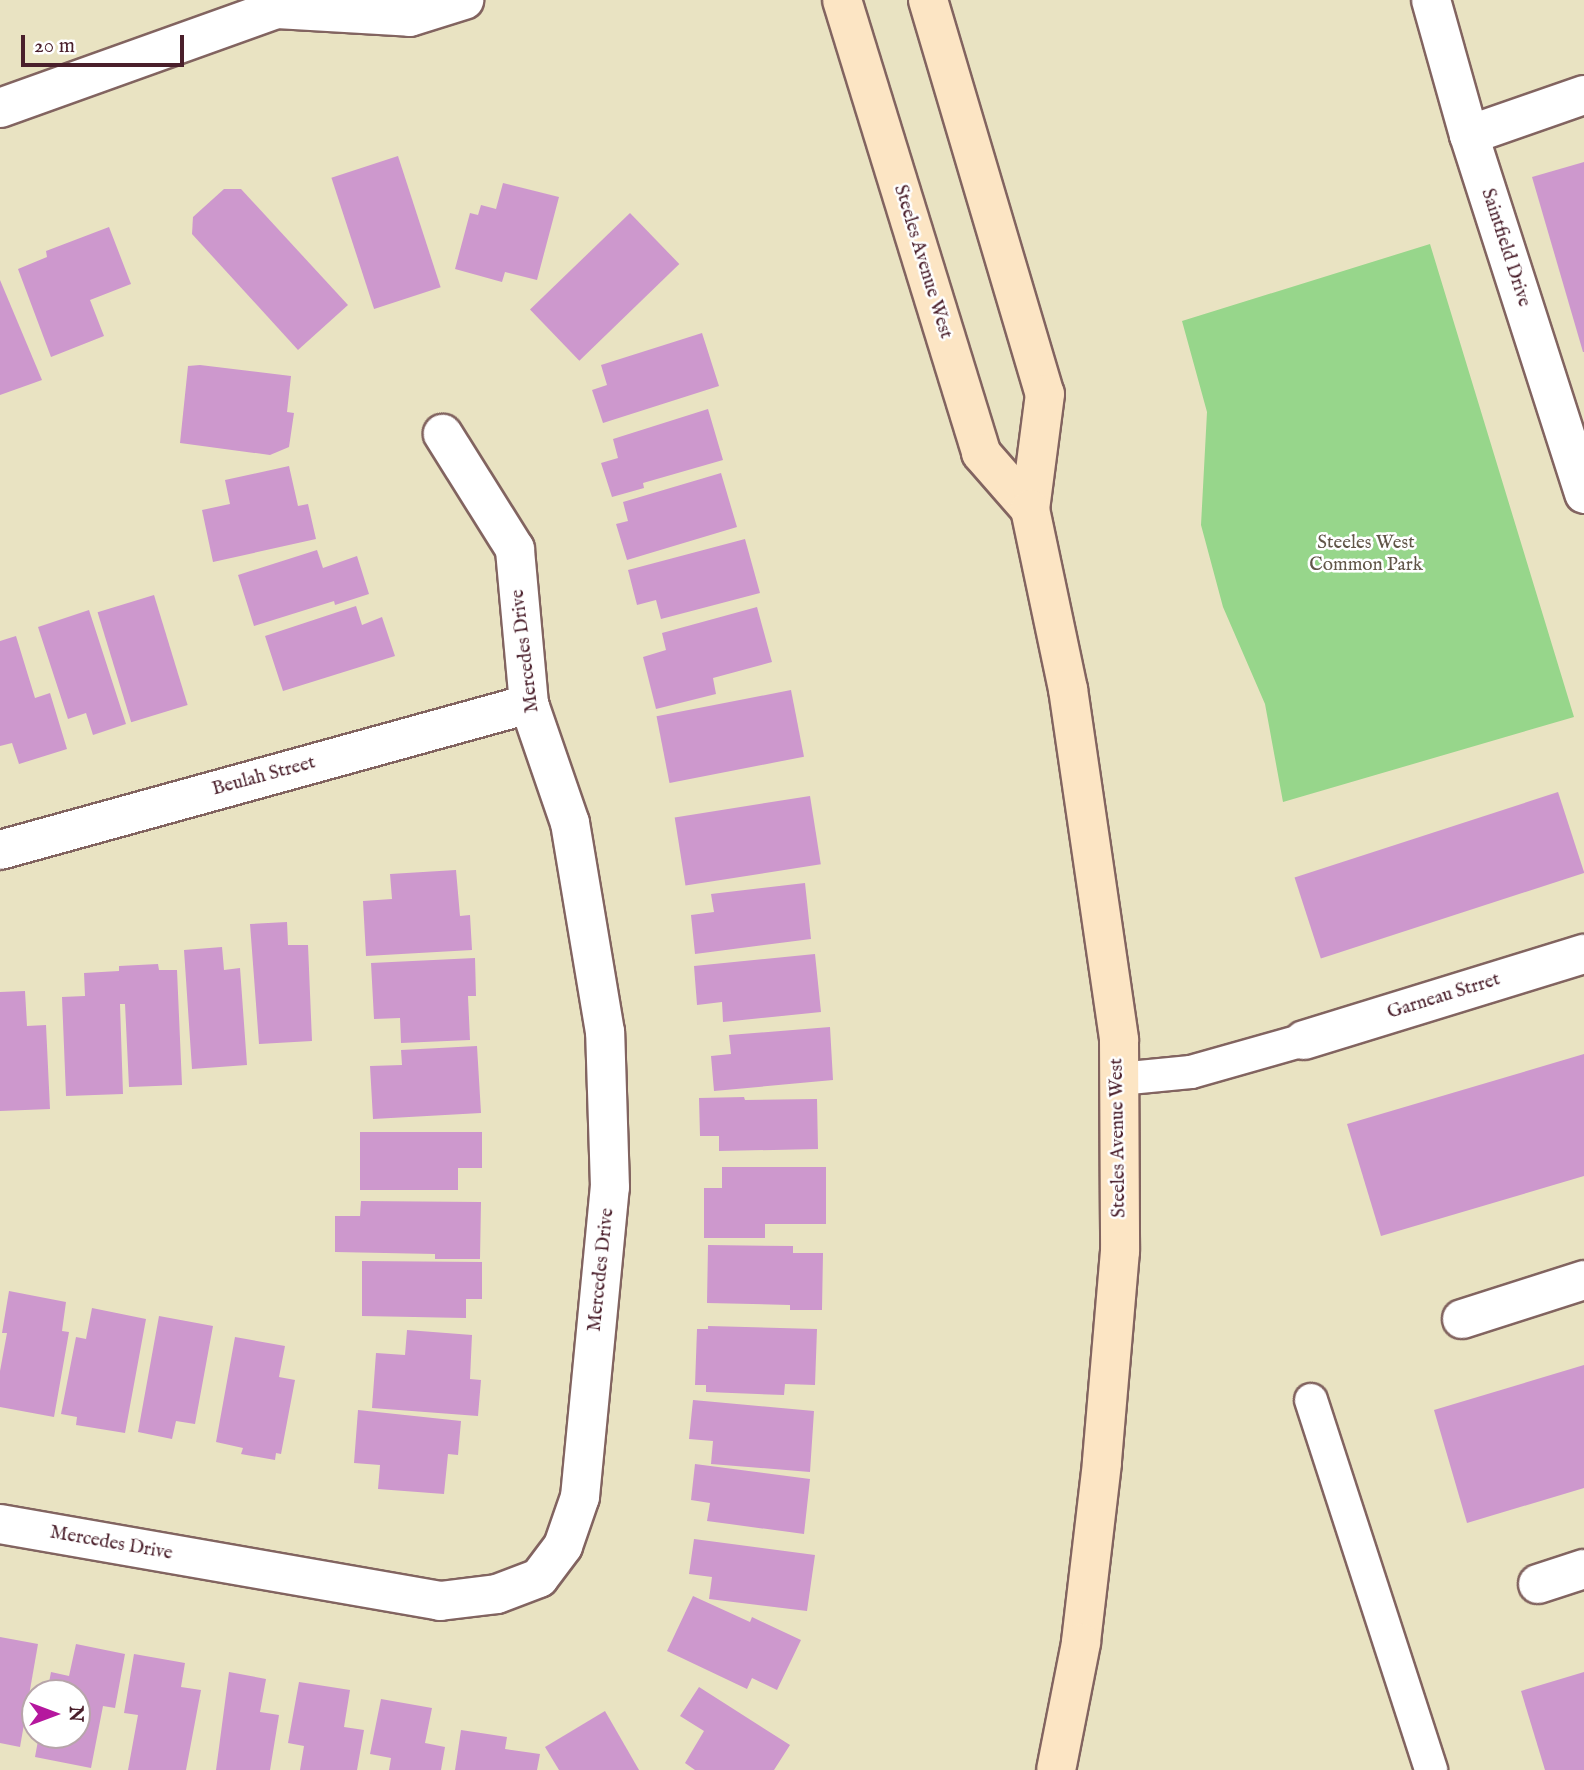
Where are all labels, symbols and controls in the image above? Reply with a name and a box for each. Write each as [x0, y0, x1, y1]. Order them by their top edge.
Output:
scale bar [24, 21, 187, 65]
text: 20 m [34, 33, 75, 60]
street label: Steeles Avenue West [888, 182, 956, 342]
street label: Saintfield Drive [1475, 186, 1535, 310]
park label: Steeles West Common Park [1309, 533, 1423, 577]
street label: Mercedes Drive [507, 588, 545, 714]
street label: Beulah Street [210, 752, 318, 802]
street label: Garneau Strret [1385, 969, 1503, 1025]
street label: Steeles Avenue West [1106, 1058, 1132, 1218]
street label: Mercedes Drive [584, 1207, 620, 1333]
street label: Mercedes Drive [48, 1522, 174, 1566]
north arrow [21, 1679, 91, 1749]
text: N [63, 1706, 87, 1722]

